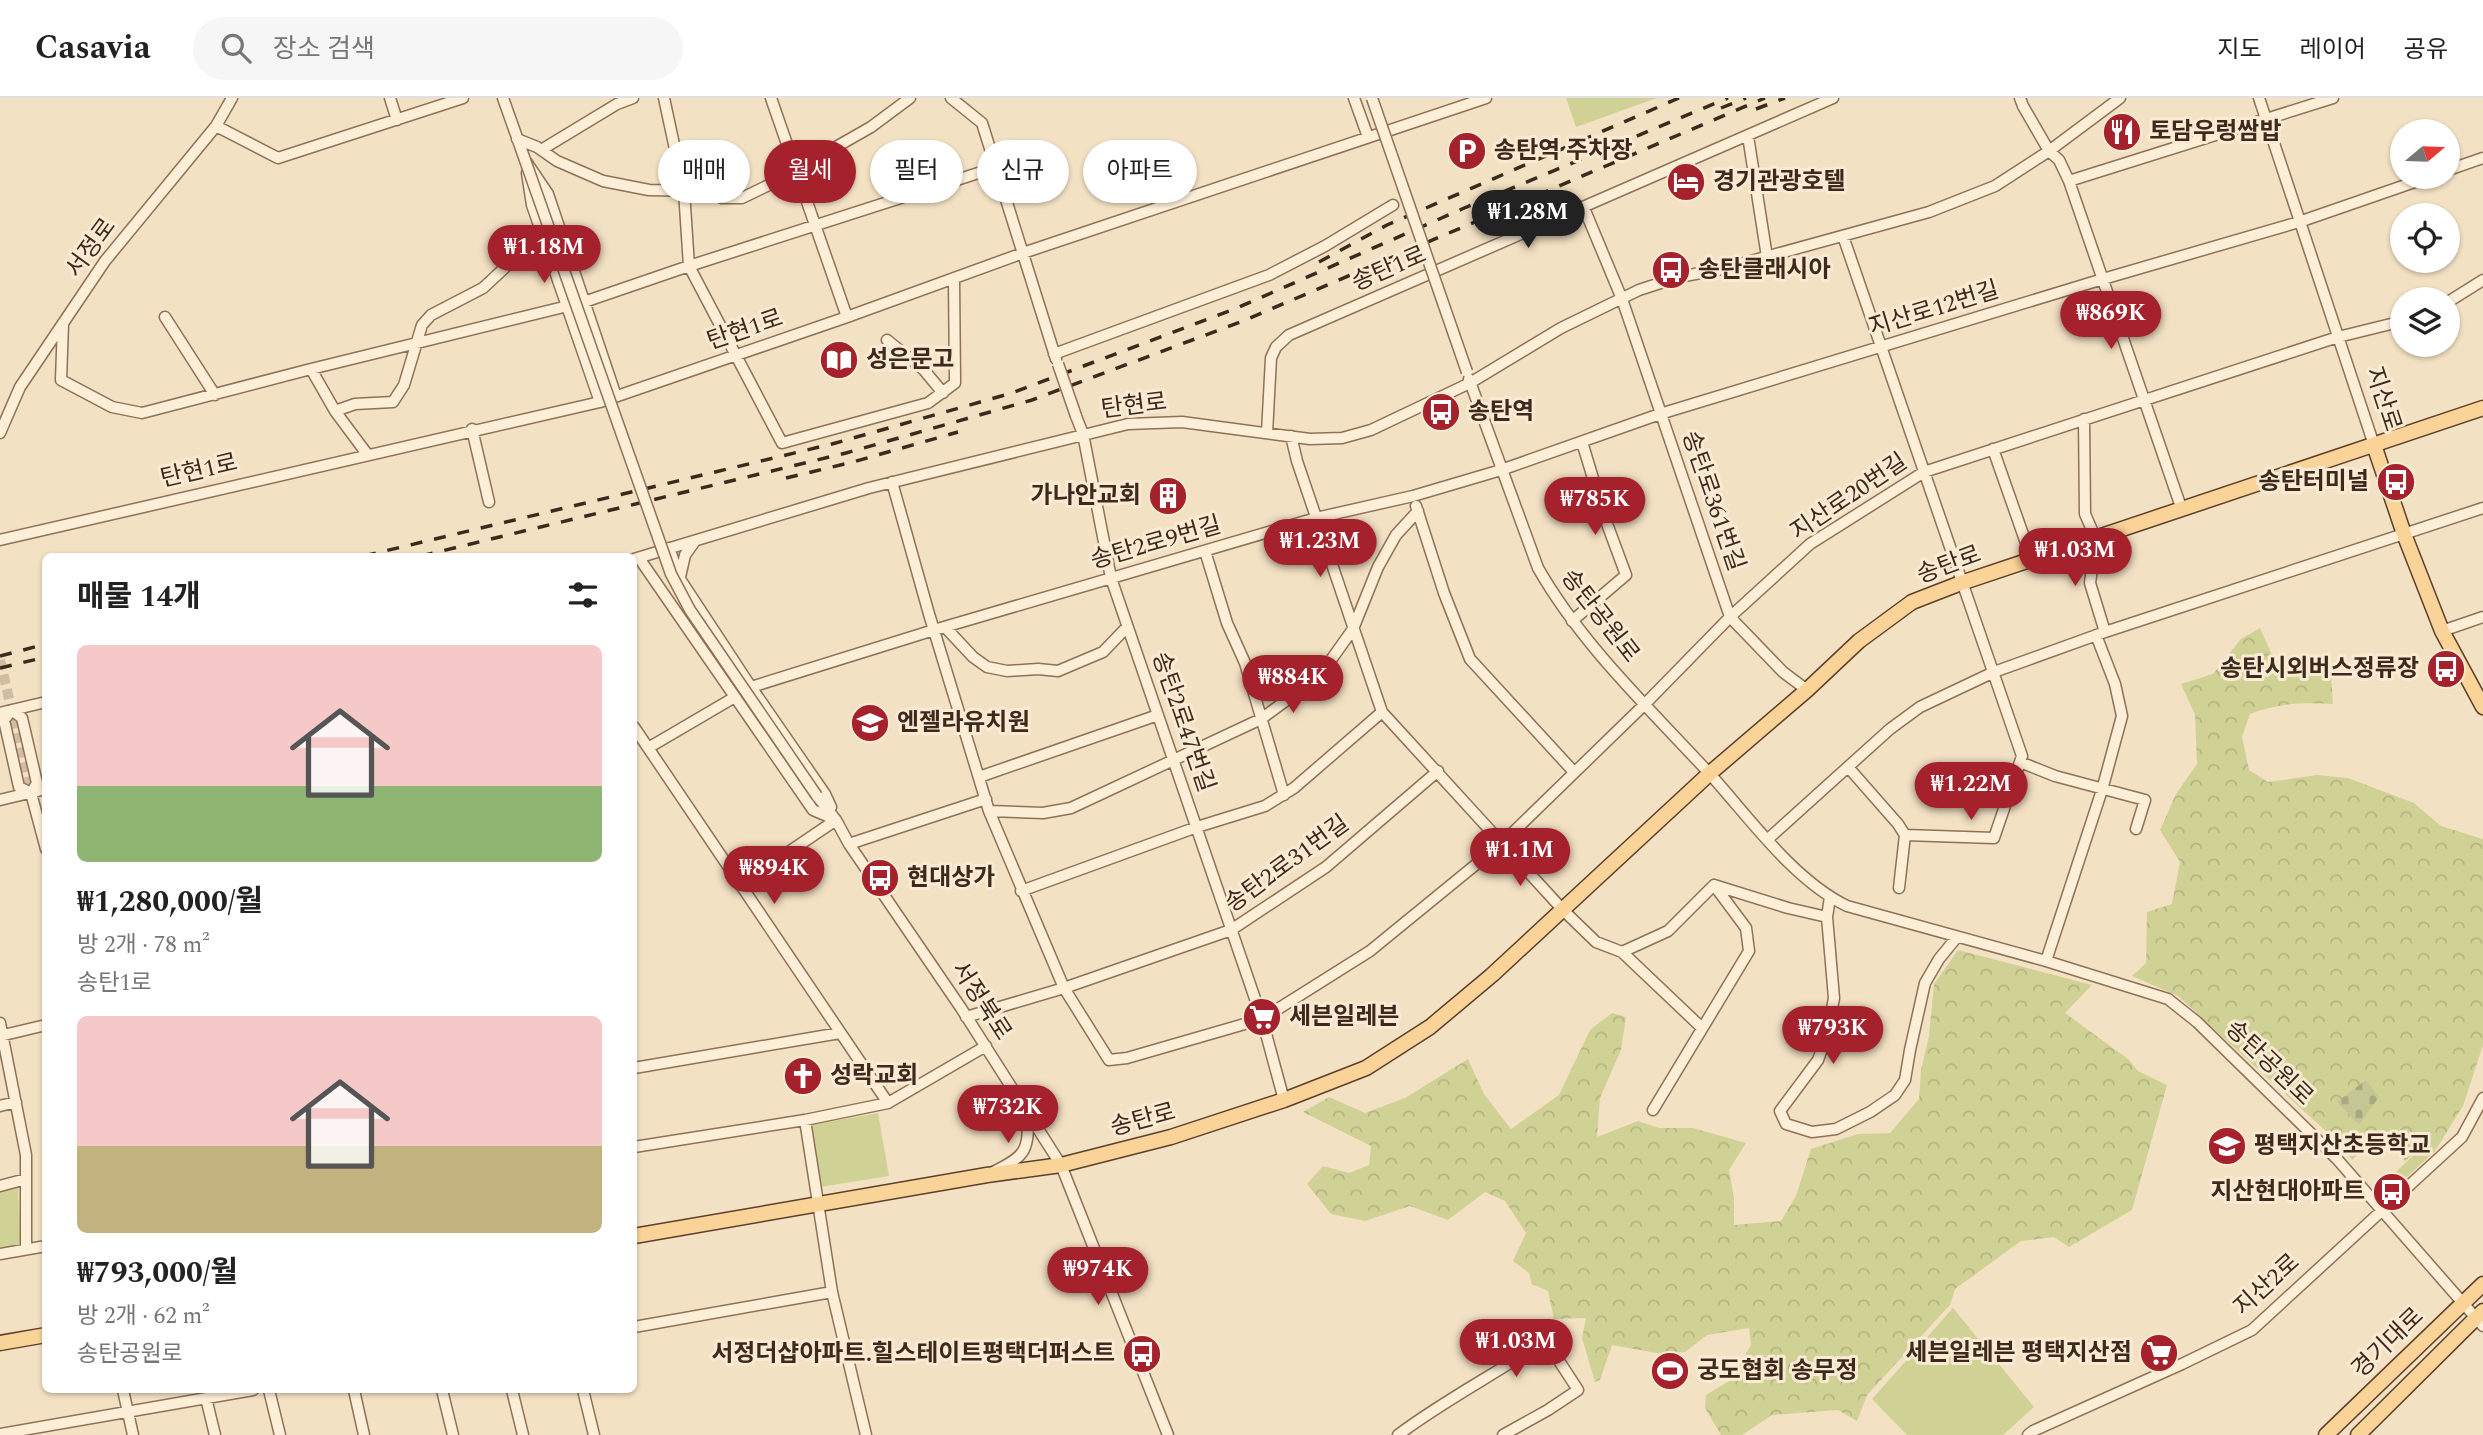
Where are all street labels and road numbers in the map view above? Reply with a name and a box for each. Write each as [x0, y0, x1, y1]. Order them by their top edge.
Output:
street label: 서정로 [57, 211, 125, 285]
street label: 송탄1로 [1346, 237, 1432, 301]
street label: 지산로12번길 [1864, 272, 2004, 346]
street label: 탄현1로 [702, 300, 788, 360]
street label: 지산로 [2356, 362, 2410, 436]
street label: 탄현로 [1099, 384, 1169, 428]
street label: 송탄로361번길 [1672, 426, 1754, 576]
street label: 지산로20번길 [1783, 444, 1915, 550]
street label: 탄현1로 [157, 445, 241, 497]
street label: 송탄2로9번길 [1086, 507, 1226, 579]
street label: 송탄로 [1912, 537, 1986, 593]
street label: 송탄공원로 [1552, 561, 1648, 671]
street label: 송탄2로47번길 [1142, 647, 1224, 797]
street label: 송탄2로31번길 [1217, 806, 1357, 922]
street label: 서정북로 [942, 954, 1020, 1048]
street label: 송탄공원로 [2217, 1012, 2321, 1114]
street label: 송탄로 [1106, 1094, 1180, 1146]
street label: 지산2로 [2226, 1245, 2308, 1325]
street label: 경기대로 [2344, 1299, 2432, 1387]

